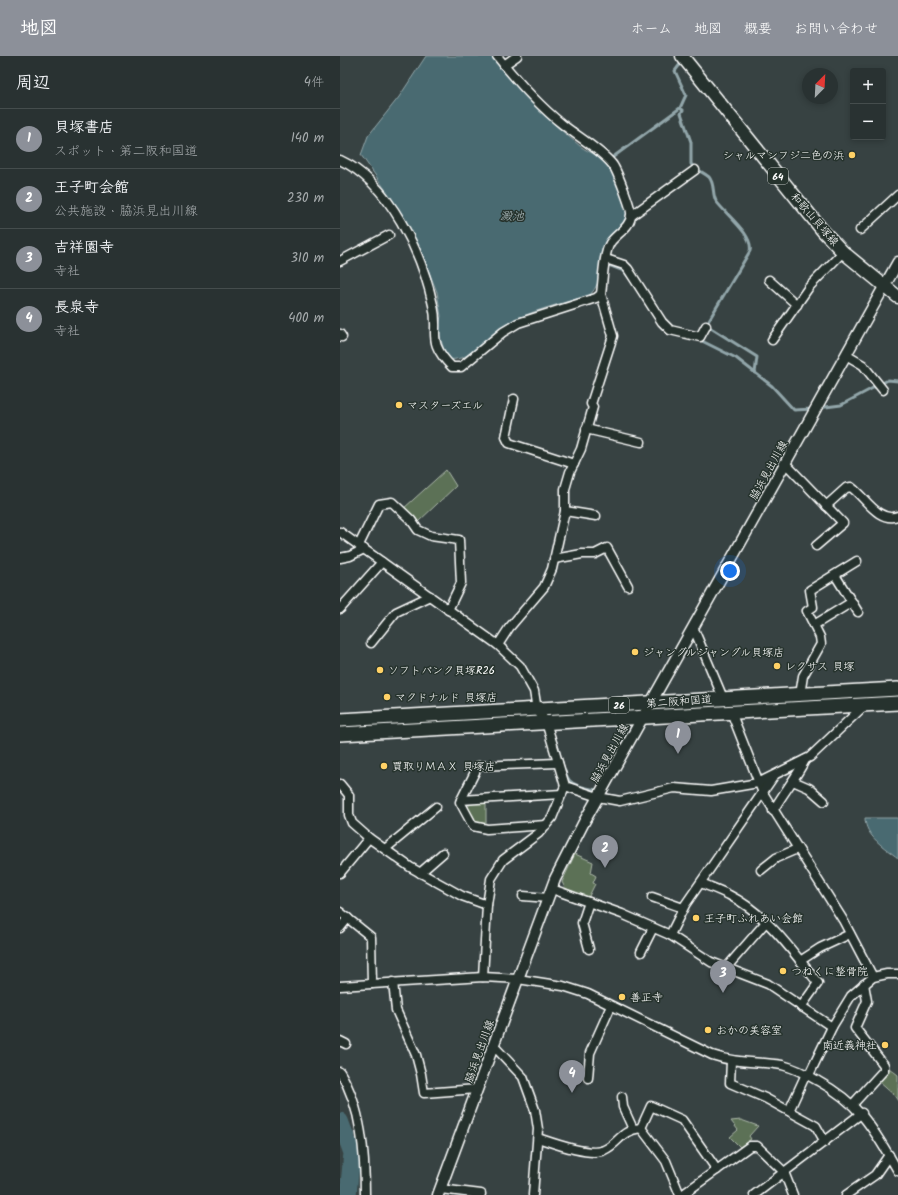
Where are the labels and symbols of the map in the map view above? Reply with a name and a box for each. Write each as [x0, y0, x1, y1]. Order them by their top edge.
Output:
north arrow [802, 68, 838, 104]
place label: シャルマンフジ二色の浜 [723, 147, 844, 165]
marker: シャルマンフジ二色の浜 [847, 150, 857, 160]
road number: 64 [768, 168, 788, 184]
street label: 和歌山貝塚線 [786, 189, 843, 250]
water label: 澱池 [500, 207, 525, 226]
place label: マスターズエル [407, 397, 483, 415]
marker: マスターズエル [394, 400, 404, 410]
street label: 脇浜見出川線 [745, 437, 793, 504]
your location [720, 561, 740, 581]
place label: ジャングルジャングル貝塚店 [643, 644, 784, 662]
marker: ジャングルジャングル貝塚店 [630, 647, 640, 657]
place label: レクサス 貝塚 [785, 658, 855, 676]
marker: レクサス 貝塚 [772, 661, 782, 671]
place label: ソフトバンク貝塚R26 [388, 662, 495, 680]
marker: ソフトバンク貝塚R26 [375, 665, 385, 675]
place label: マクドナルド 貝塚店 [395, 689, 498, 707]
street label: 第二阪和国道 [646, 691, 713, 713]
marker: マクドナルド 貝塚店 [382, 692, 392, 702]
road number: 26 [609, 697, 629, 713]
street label: 脇浜見出川線 [586, 720, 634, 787]
pin: 1 [665, 721, 691, 754]
place label: 買取りＭＡＸ 貝塚店 [392, 758, 495, 776]
marker: 買取りＭＡＸ 貝塚店 [379, 761, 389, 771]
pin: 2 [592, 835, 618, 868]
place label: 王子町ふれあい会館 [704, 910, 803, 928]
marker: 王子町ふれあい会館 [691, 913, 701, 923]
pin: 3 [710, 960, 736, 993]
place label: つねくに整骨院 [791, 963, 868, 981]
marker: つねくに整骨院 [778, 966, 788, 976]
place label: 善正寺 [630, 989, 663, 1007]
marker: 善正寺 [617, 992, 627, 1002]
street label: 脇浜見出川線 [460, 1017, 500, 1085]
place label: おかの美容室 [716, 1022, 782, 1040]
marker: おかの美容室 [703, 1025, 713, 1035]
place label: 南近義神社 [822, 1037, 877, 1055]
marker: 南近義神社 [880, 1040, 890, 1050]
pin: 4 [559, 1060, 585, 1093]

